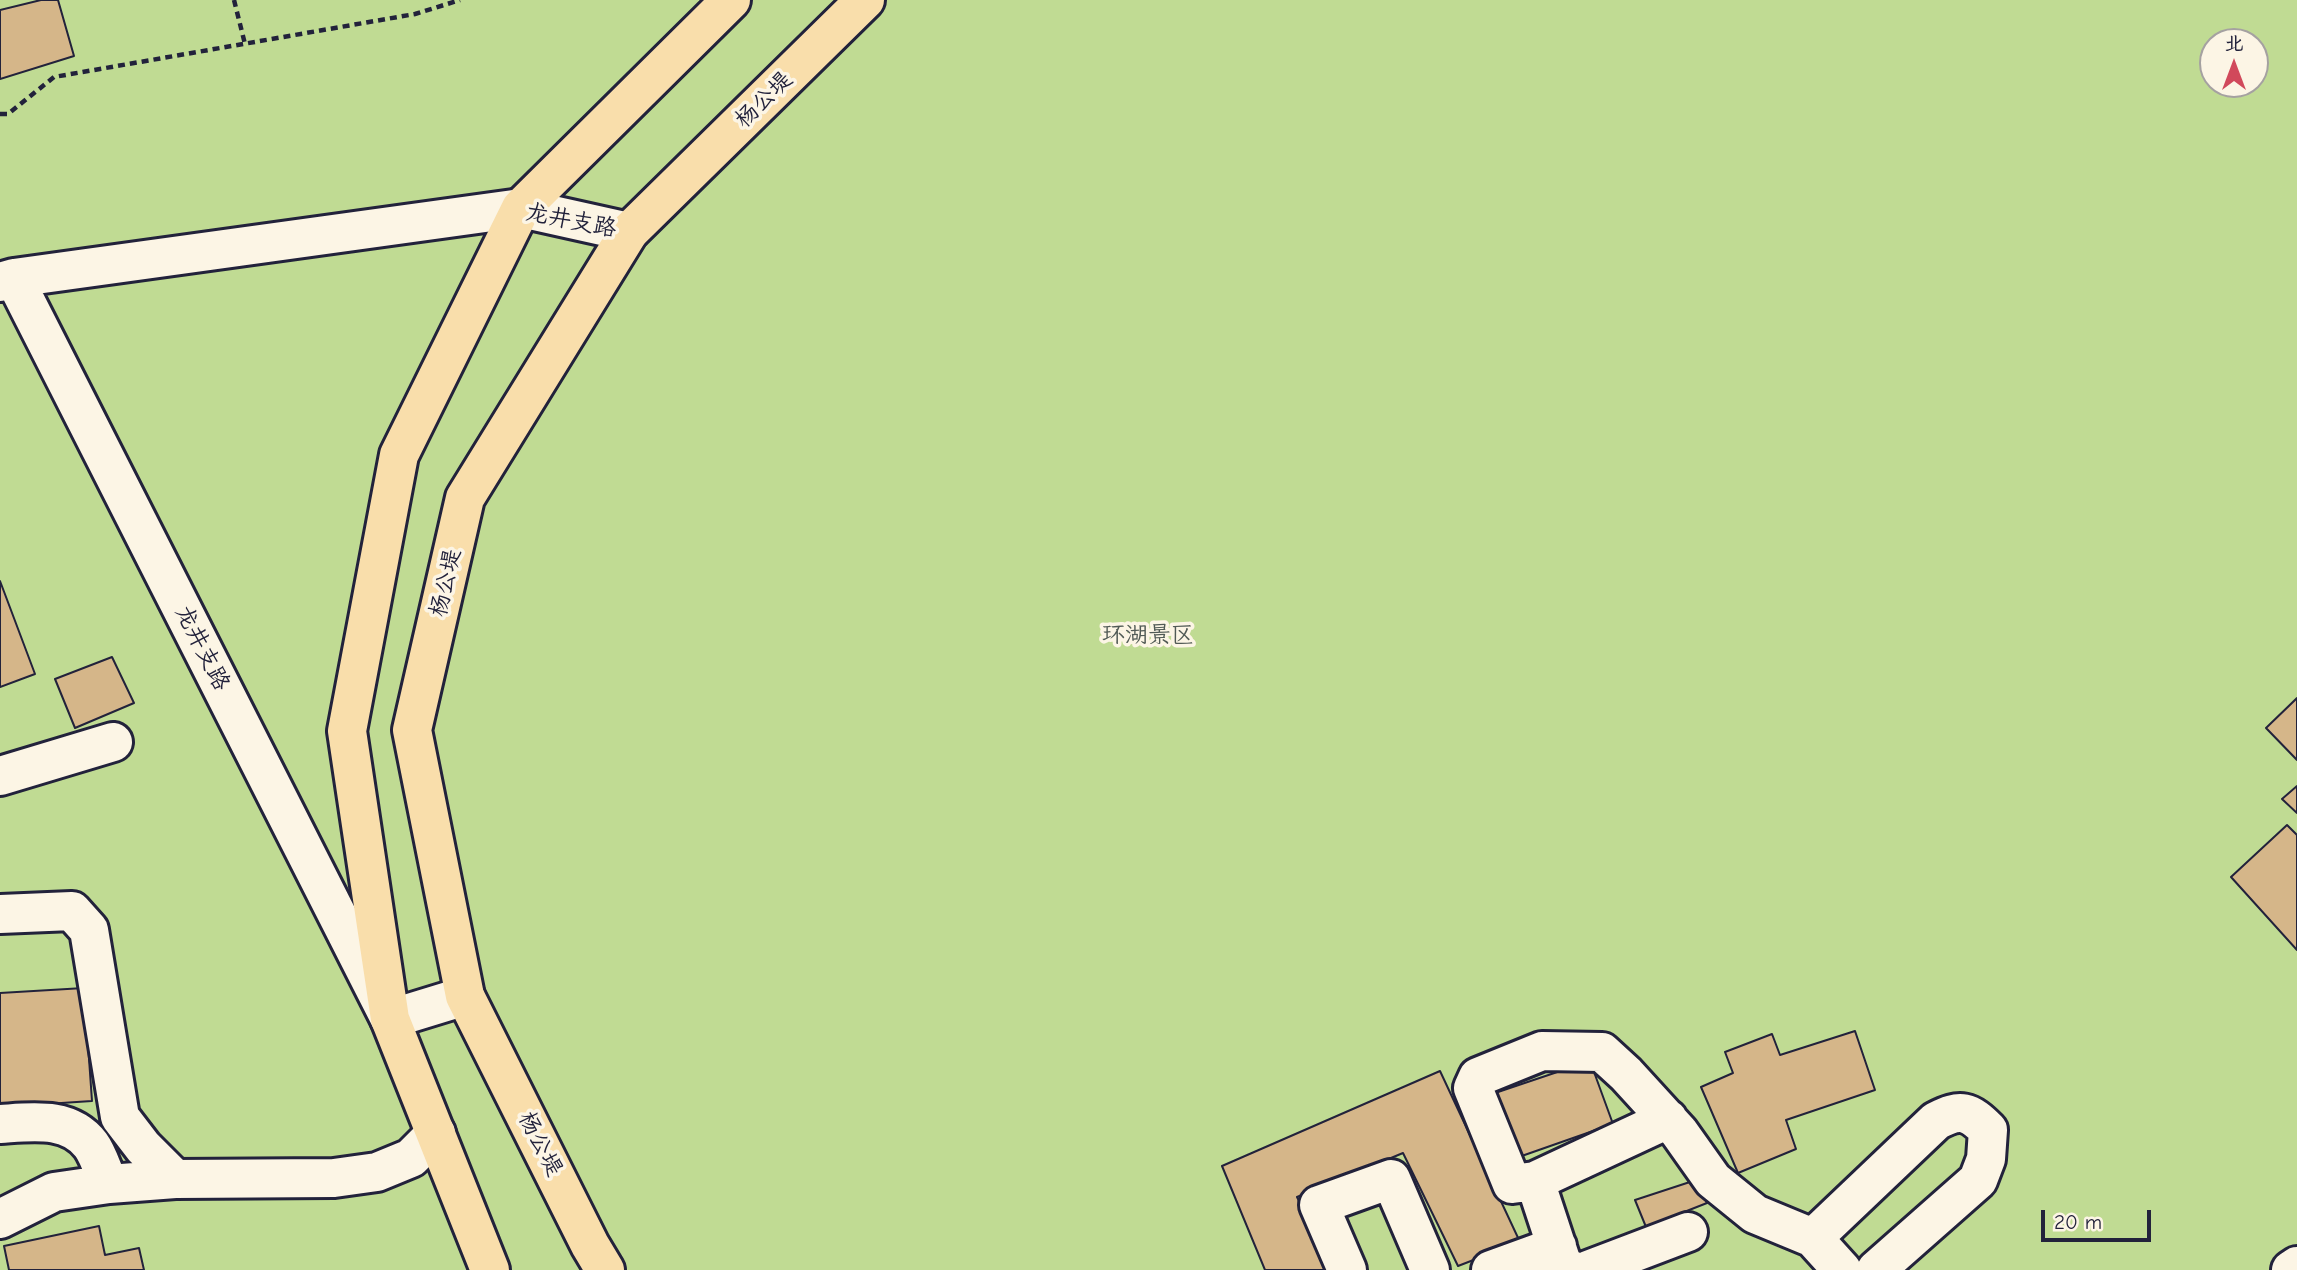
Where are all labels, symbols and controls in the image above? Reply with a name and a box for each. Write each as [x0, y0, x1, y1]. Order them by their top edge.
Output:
north arrow [2199, 28, 2269, 98]
text: 北 [2224, 33, 2244, 55]
street label: 杨公堤 [730, 66, 798, 134]
street label: 龙井支路 [523, 199, 619, 243]
street label: 杨公堤 [425, 546, 467, 620]
street label: 龙井支路 [169, 601, 235, 695]
park label: 环湖景区 [1102, 621, 1194, 649]
street label: 杨公堤 [512, 1107, 568, 1181]
scale bar [2045, 1196, 2155, 1240]
text: 20 m [2054, 1210, 2102, 1234]

